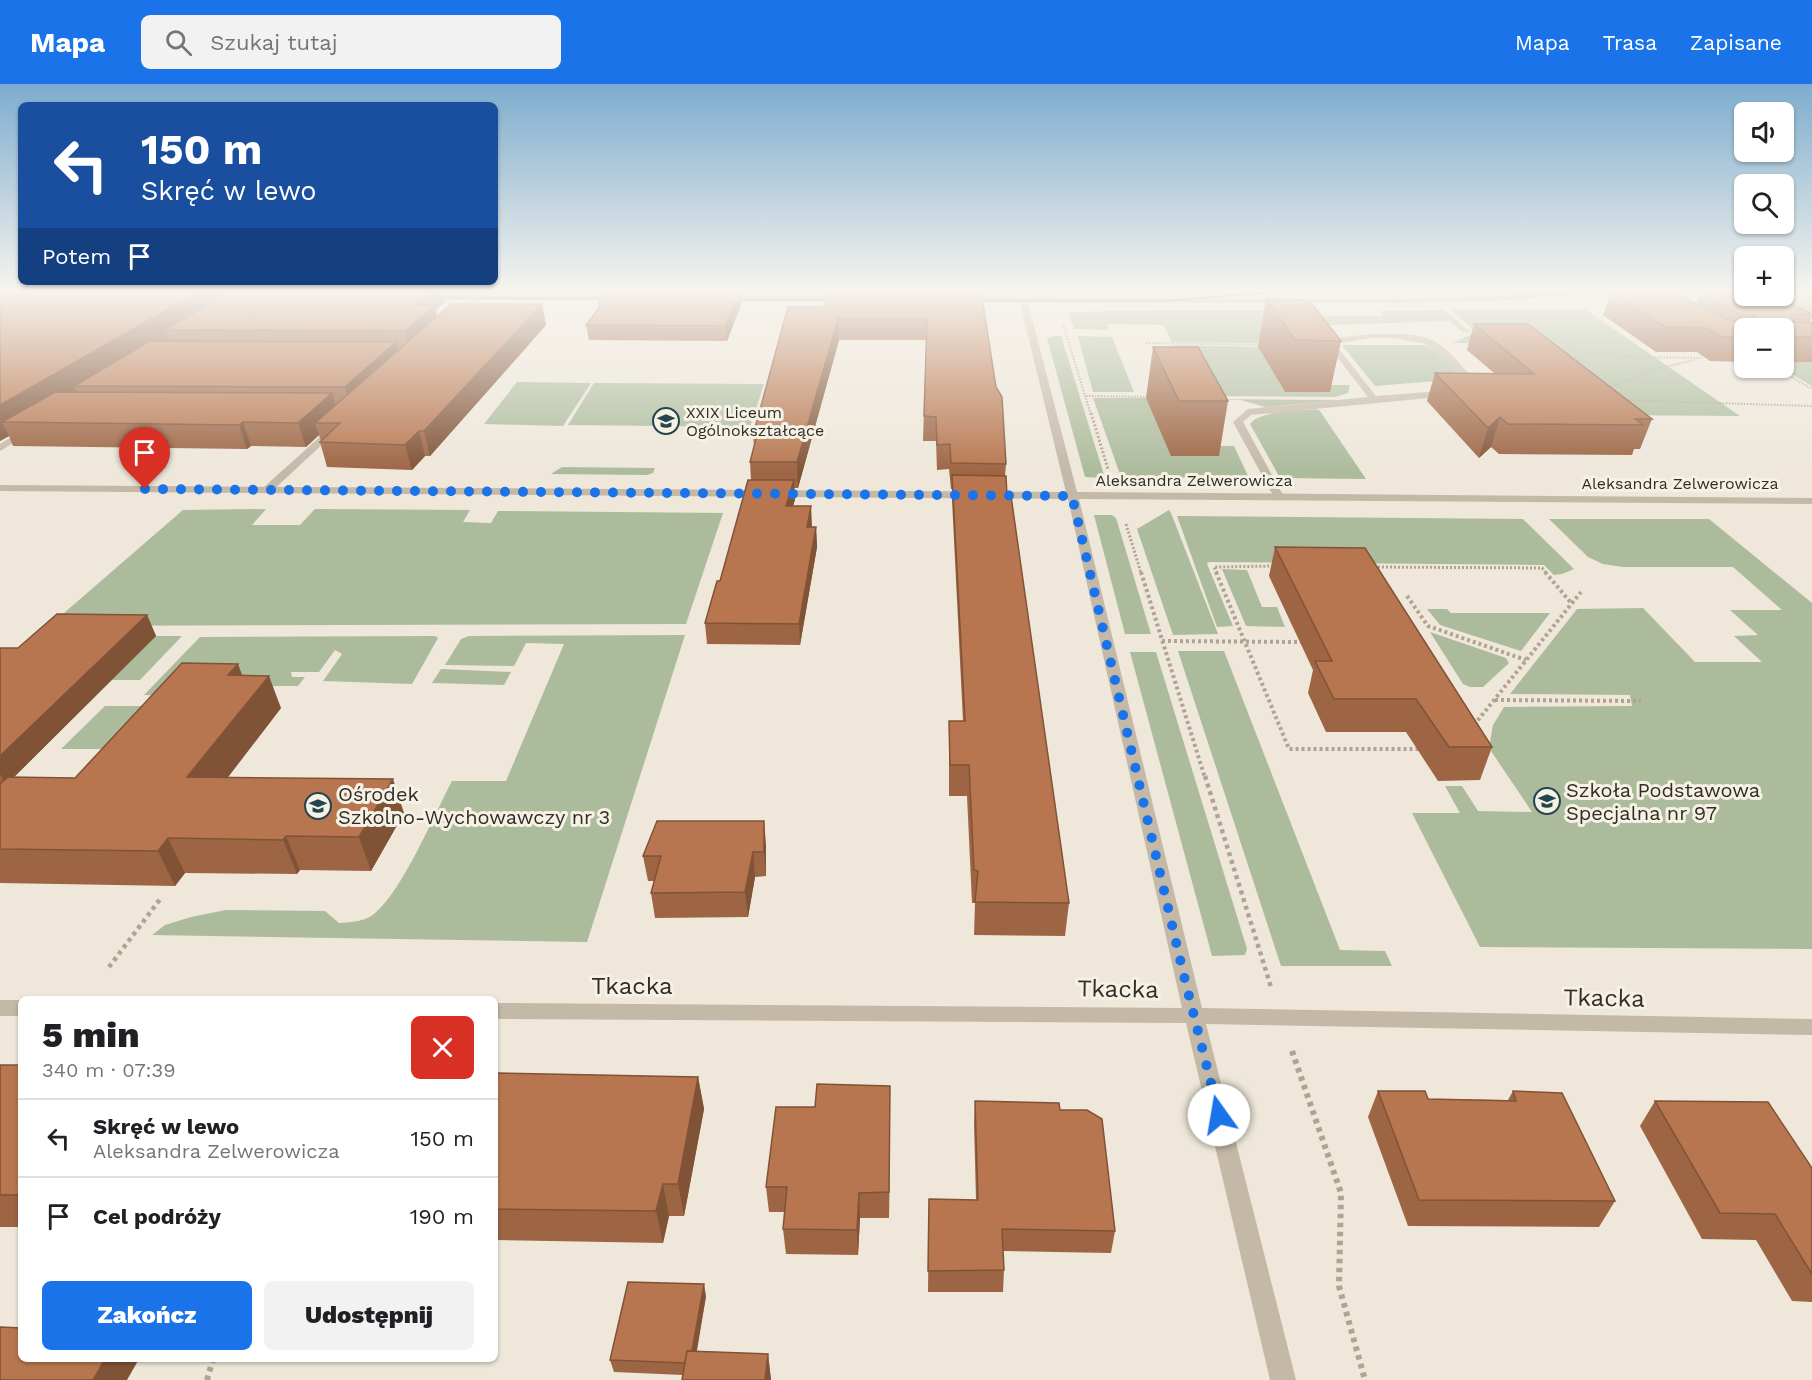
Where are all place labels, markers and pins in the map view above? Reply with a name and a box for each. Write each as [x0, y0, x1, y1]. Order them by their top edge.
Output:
place label: XXIX Liceum Ogólnokształcące [686, 403, 824, 440]
school or university icon: XXIX Liceum Ogólnokształcące [651, 406, 681, 436]
pin [119, 427, 170, 489]
place label: Szkoła Podstawowa Specjalna nr 97 [1566, 778, 1760, 825]
place label: Ośrodek Szkolno-Wychowawczy nr 3 [338, 782, 610, 829]
school or university icon: Szkoła Podstawowa Specjalna nr 97 [1532, 786, 1562, 816]
school or university icon: Ośrodek Szkolno-Wychowawczy nr 3 [303, 791, 333, 821]

